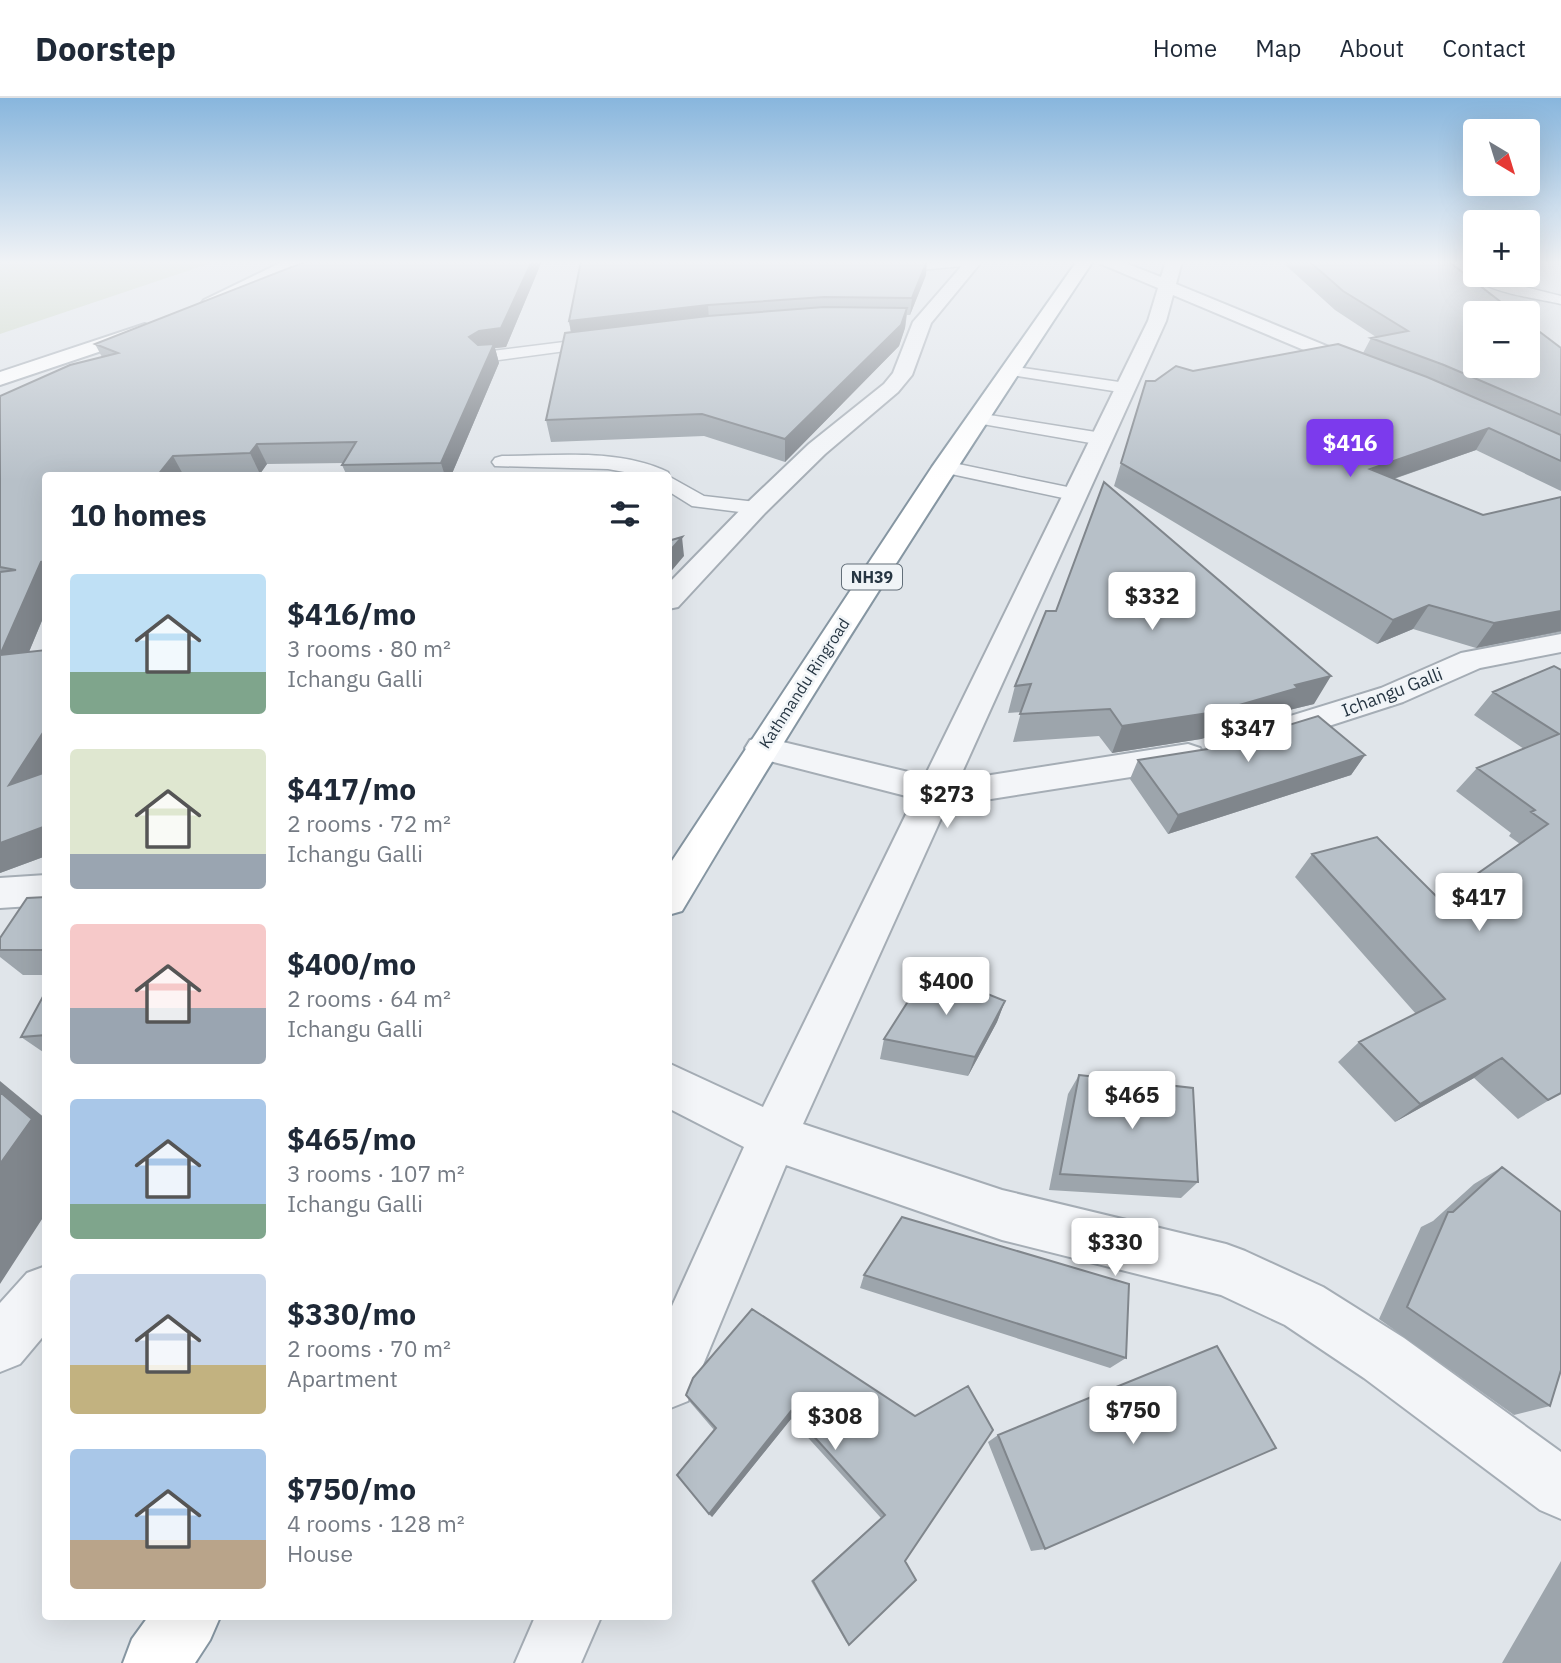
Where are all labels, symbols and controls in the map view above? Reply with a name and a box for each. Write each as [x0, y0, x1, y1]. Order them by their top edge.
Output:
text: Doorstep [35, 27, 176, 70]
text: Home [1153, 32, 1217, 64]
text: Map [1255, 32, 1301, 64]
text: About [1339, 32, 1404, 64]
text: Contact [1442, 32, 1526, 64]
north arrow [1463, 119, 1540, 196]
map controls [1463, 119, 1540, 378]
button: + [1463, 210, 1540, 287]
button: − [1463, 301, 1540, 378]
pin: $416 [1309, 420, 1391, 479]
text: $416 [1322, 427, 1378, 457]
text: 10 homes [70, 495, 207, 534]
icon: filters [606, 495, 644, 533]
road number: NH39 [842, 564, 902, 590]
pin: $332 [1111, 573, 1193, 632]
text: $332 [1124, 580, 1180, 610]
text: $416/mo [287, 594, 416, 633]
icon: home [126, 602, 210, 686]
street label: Kathmandu Ringroad [754, 614, 854, 752]
text: 3 rooms · 80 m² [287, 633, 451, 663]
street label: Ichangu Galli [1338, 662, 1446, 722]
text: Ichangu Galli [287, 663, 423, 693]
pin: $347 [1207, 704, 1289, 764]
text: $347 [1220, 712, 1276, 742]
text: $417/mo [287, 769, 416, 808]
pin: $273 [906, 770, 988, 830]
icon: home [126, 777, 210, 861]
text: $273 [919, 778, 975, 808]
text: 2 rooms · 72 m² [287, 808, 451, 838]
text: Ichangu Galli [287, 838, 423, 868]
pin: $417 [1438, 874, 1520, 933]
text: $417 [1451, 881, 1507, 911]
text: $400/mo [287, 944, 416, 983]
icon: home [126, 952, 210, 1036]
pin: $400 [905, 958, 987, 1017]
text: $400 [918, 965, 974, 995]
text: 2 rooms · 64 m² [287, 983, 451, 1013]
text: Ichangu Galli [287, 1013, 423, 1043]
pin: $465 [1091, 1072, 1173, 1131]
text: $465 [1104, 1079, 1160, 1109]
text: $465/mo [287, 1119, 416, 1158]
icon: home [126, 1127, 210, 1211]
text: 3 rooms · 107 m² [287, 1158, 465, 1188]
text: Ichangu Galli [287, 1188, 423, 1218]
pin: $330 [1074, 1218, 1156, 1278]
text: $330 [1087, 1226, 1143, 1256]
text: $330/mo [287, 1294, 416, 1333]
icon: home [126, 1302, 210, 1386]
text: 2 rooms · 70 m² [287, 1333, 451, 1363]
text: Apartment [287, 1363, 398, 1393]
pin: $750 [1092, 1386, 1174, 1446]
pin: $308 [794, 1392, 876, 1452]
text: $750 [1105, 1394, 1161, 1424]
text: $308 [807, 1400, 863, 1430]
text: $750/mo [287, 1469, 416, 1508]
icon: home [126, 1477, 210, 1561]
text: 4 rooms · 128 m² [287, 1508, 465, 1538]
text: House [287, 1538, 353, 1568]

